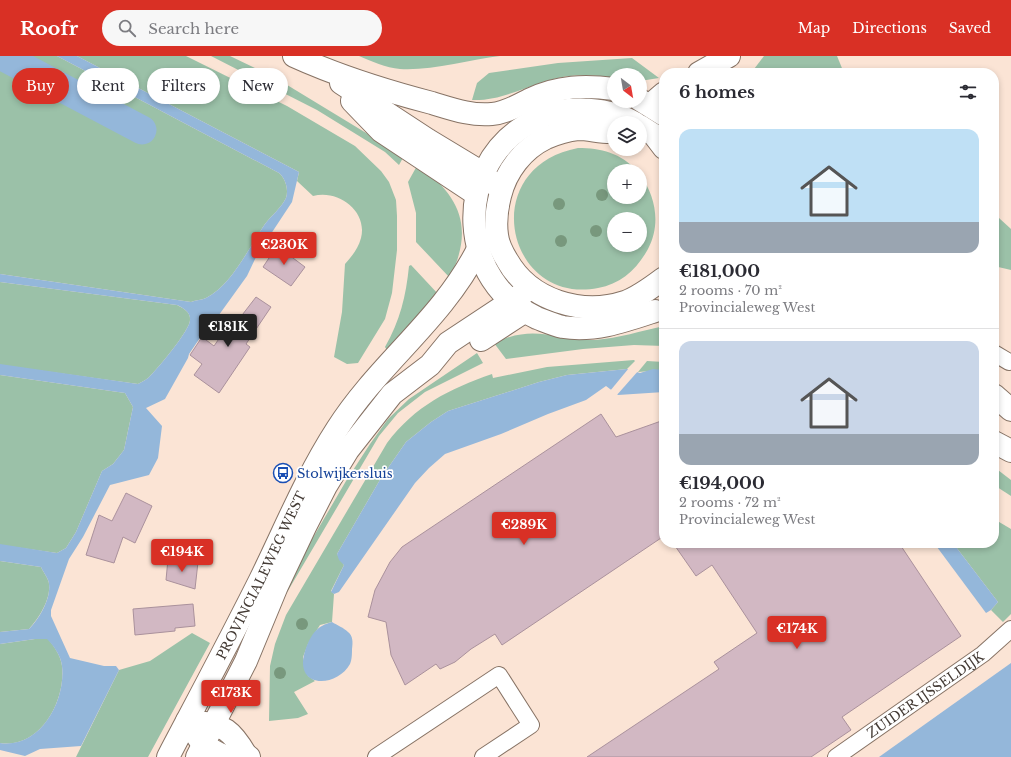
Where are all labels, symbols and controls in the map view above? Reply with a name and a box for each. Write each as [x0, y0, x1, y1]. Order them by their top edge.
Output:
search box [102, 10, 382, 46]
text: Roofr [20, 17, 78, 40]
icon: search [116, 17, 138, 39]
text: Search here [148, 19, 239, 38]
text: Map [798, 19, 830, 37]
text: Directions [852, 19, 927, 37]
text: Saved [949, 19, 991, 37]
chip: Buy [12, 68, 69, 104]
chip: Rent [77, 68, 139, 104]
chip: Filters [147, 68, 220, 104]
chip: New [228, 68, 288, 104]
north arrow [607, 68, 647, 108]
map controls [607, 68, 647, 252]
icon: filters [957, 81, 979, 103]
text: 6 homes [679, 82, 755, 103]
button: layers [607, 116, 647, 156]
icon: home [793, 155, 865, 227]
button: + [607, 164, 647, 204]
button: − [607, 212, 647, 252]
pin: €230K [256, 232, 312, 266]
text: €230K [260, 236, 308, 253]
text: €181,000 [679, 261, 760, 282]
text: 2 rooms · 70 m² [679, 282, 782, 299]
text: Provincialeweg West [679, 299, 815, 316]
pin: €181K [200, 314, 256, 348]
text: €181K [208, 318, 248, 335]
icon: home [793, 367, 865, 439]
bus stop icon: Stolwijkersluis [272, 462, 294, 484]
place label: Stolwijkersluis [297, 465, 393, 482]
text: €194,000 [679, 473, 765, 494]
street label: PROVINCIALEWEG WEST [213, 488, 310, 663]
text: 2 rooms · 72 m² [679, 494, 781, 511]
text: Provincialeweg West [679, 511, 815, 528]
pin: €289K [496, 512, 552, 546]
text: €289K [501, 516, 547, 533]
pin: €194K [154, 539, 210, 573]
text: €194K [160, 543, 204, 560]
pin: €174K [769, 616, 825, 650]
text: €174K [776, 620, 818, 637]
street label: ZUIDER IJSSELDIJK [864, 647, 988, 742]
pin: €173K [203, 680, 259, 714]
text: €173K [210, 684, 252, 701]

